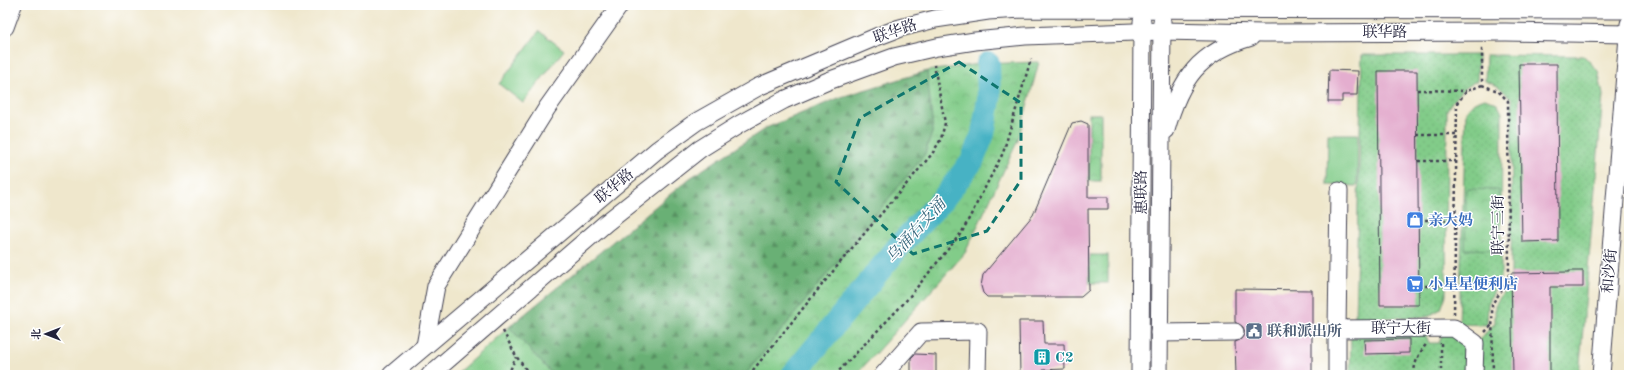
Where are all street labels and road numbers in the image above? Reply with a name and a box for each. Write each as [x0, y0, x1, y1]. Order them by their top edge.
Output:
street label: 联华路 [871, 16, 919, 47]
street label: 联华路 [1362, 24, 1408, 41]
street label: 联华路 [592, 165, 637, 207]
street label: 惠联路 [1133, 169, 1150, 215]
street label: 联宁三街 [1490, 195, 1507, 255]
street label: 和沙街 [1599, 248, 1620, 294]
street label: 联宁大街 [1371, 320, 1431, 337]

